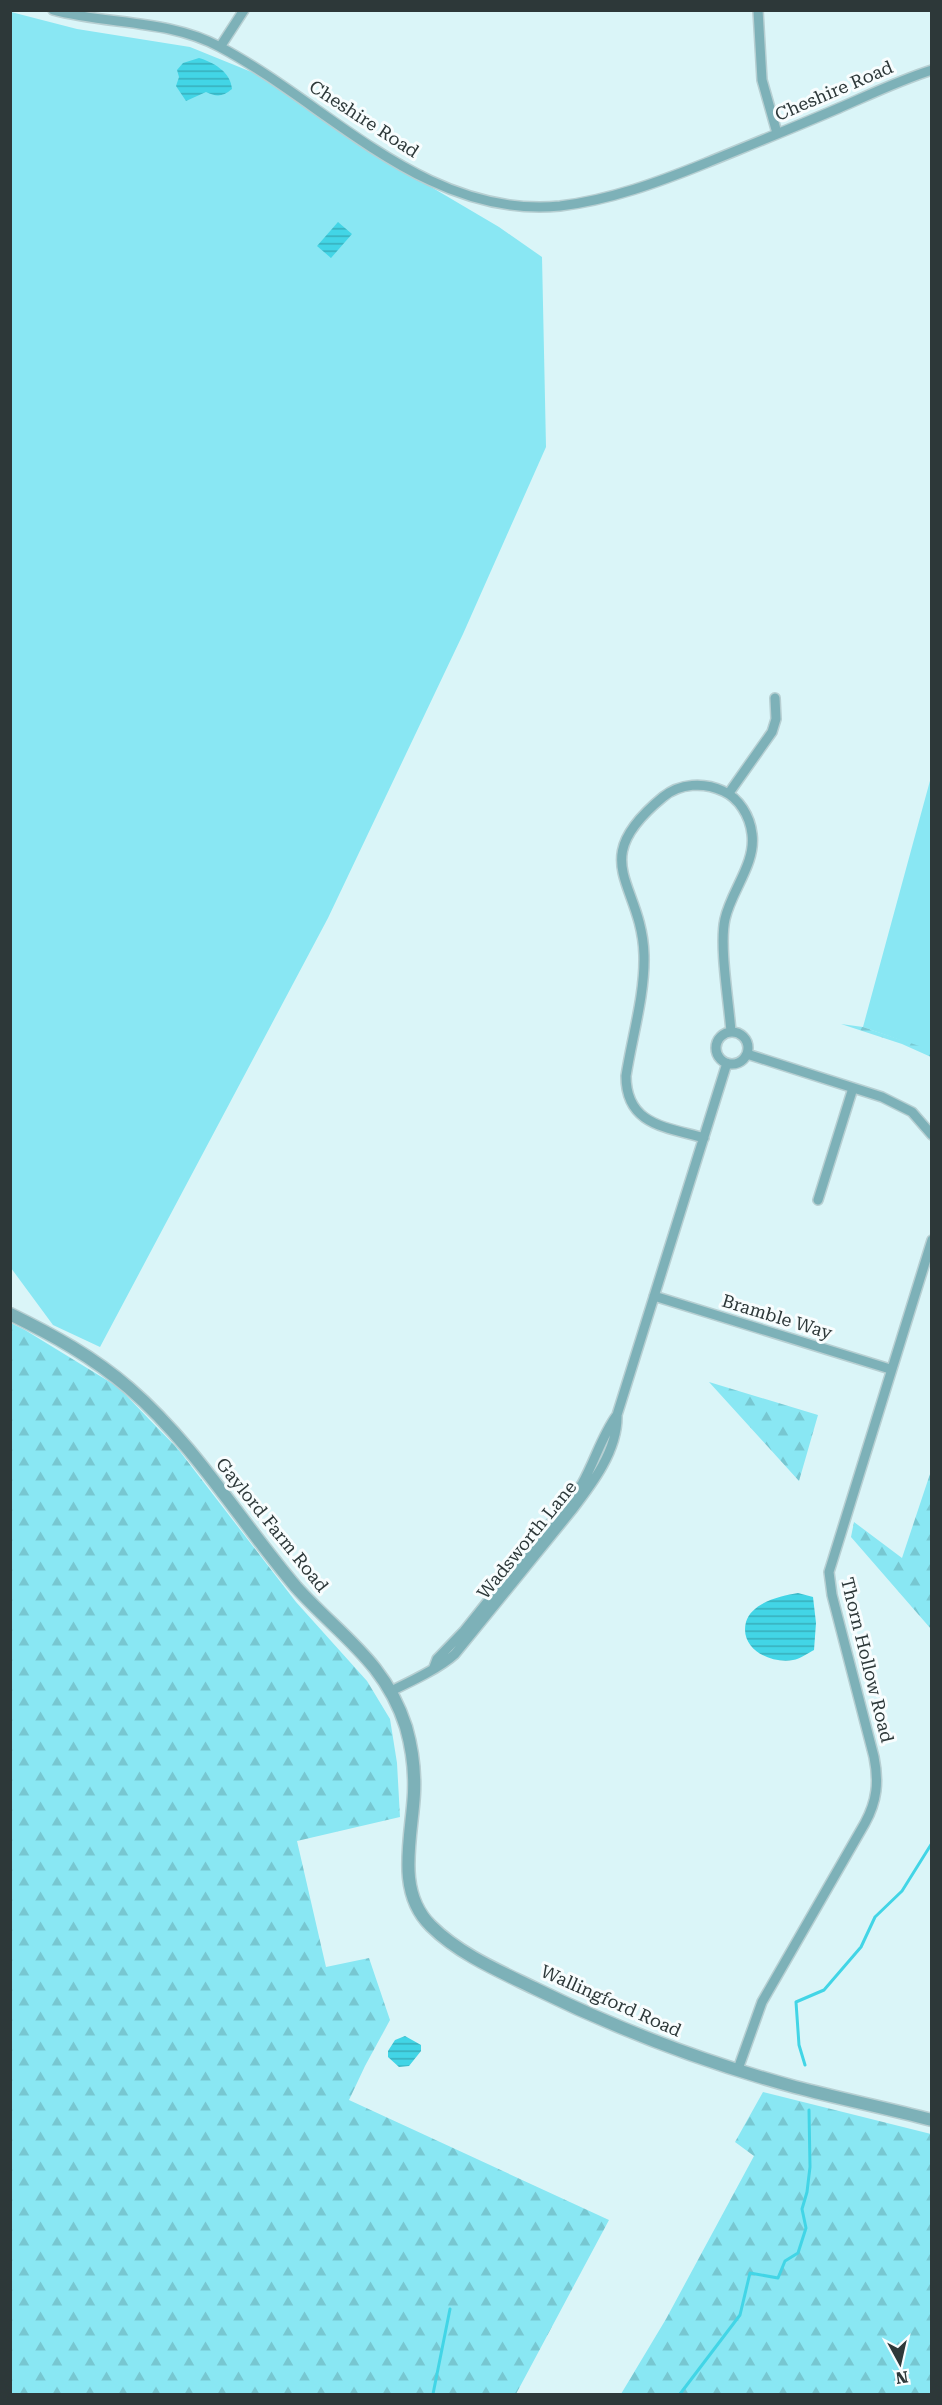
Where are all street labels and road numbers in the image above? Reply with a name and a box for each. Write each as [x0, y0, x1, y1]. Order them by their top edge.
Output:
street label: Cheshire Road [772, 56, 896, 125]
street label: Cheshire Road [306, 75, 423, 162]
street label: Bramble Way [719, 1290, 835, 1343]
street label: Gaylord Farm Road [212, 1453, 333, 1596]
street label: Wadsworth Lane [473, 1476, 581, 1603]
street label: Thorn Hollow Road [837, 1575, 898, 1745]
street label: Wallingford Road [538, 1960, 685, 2041]

